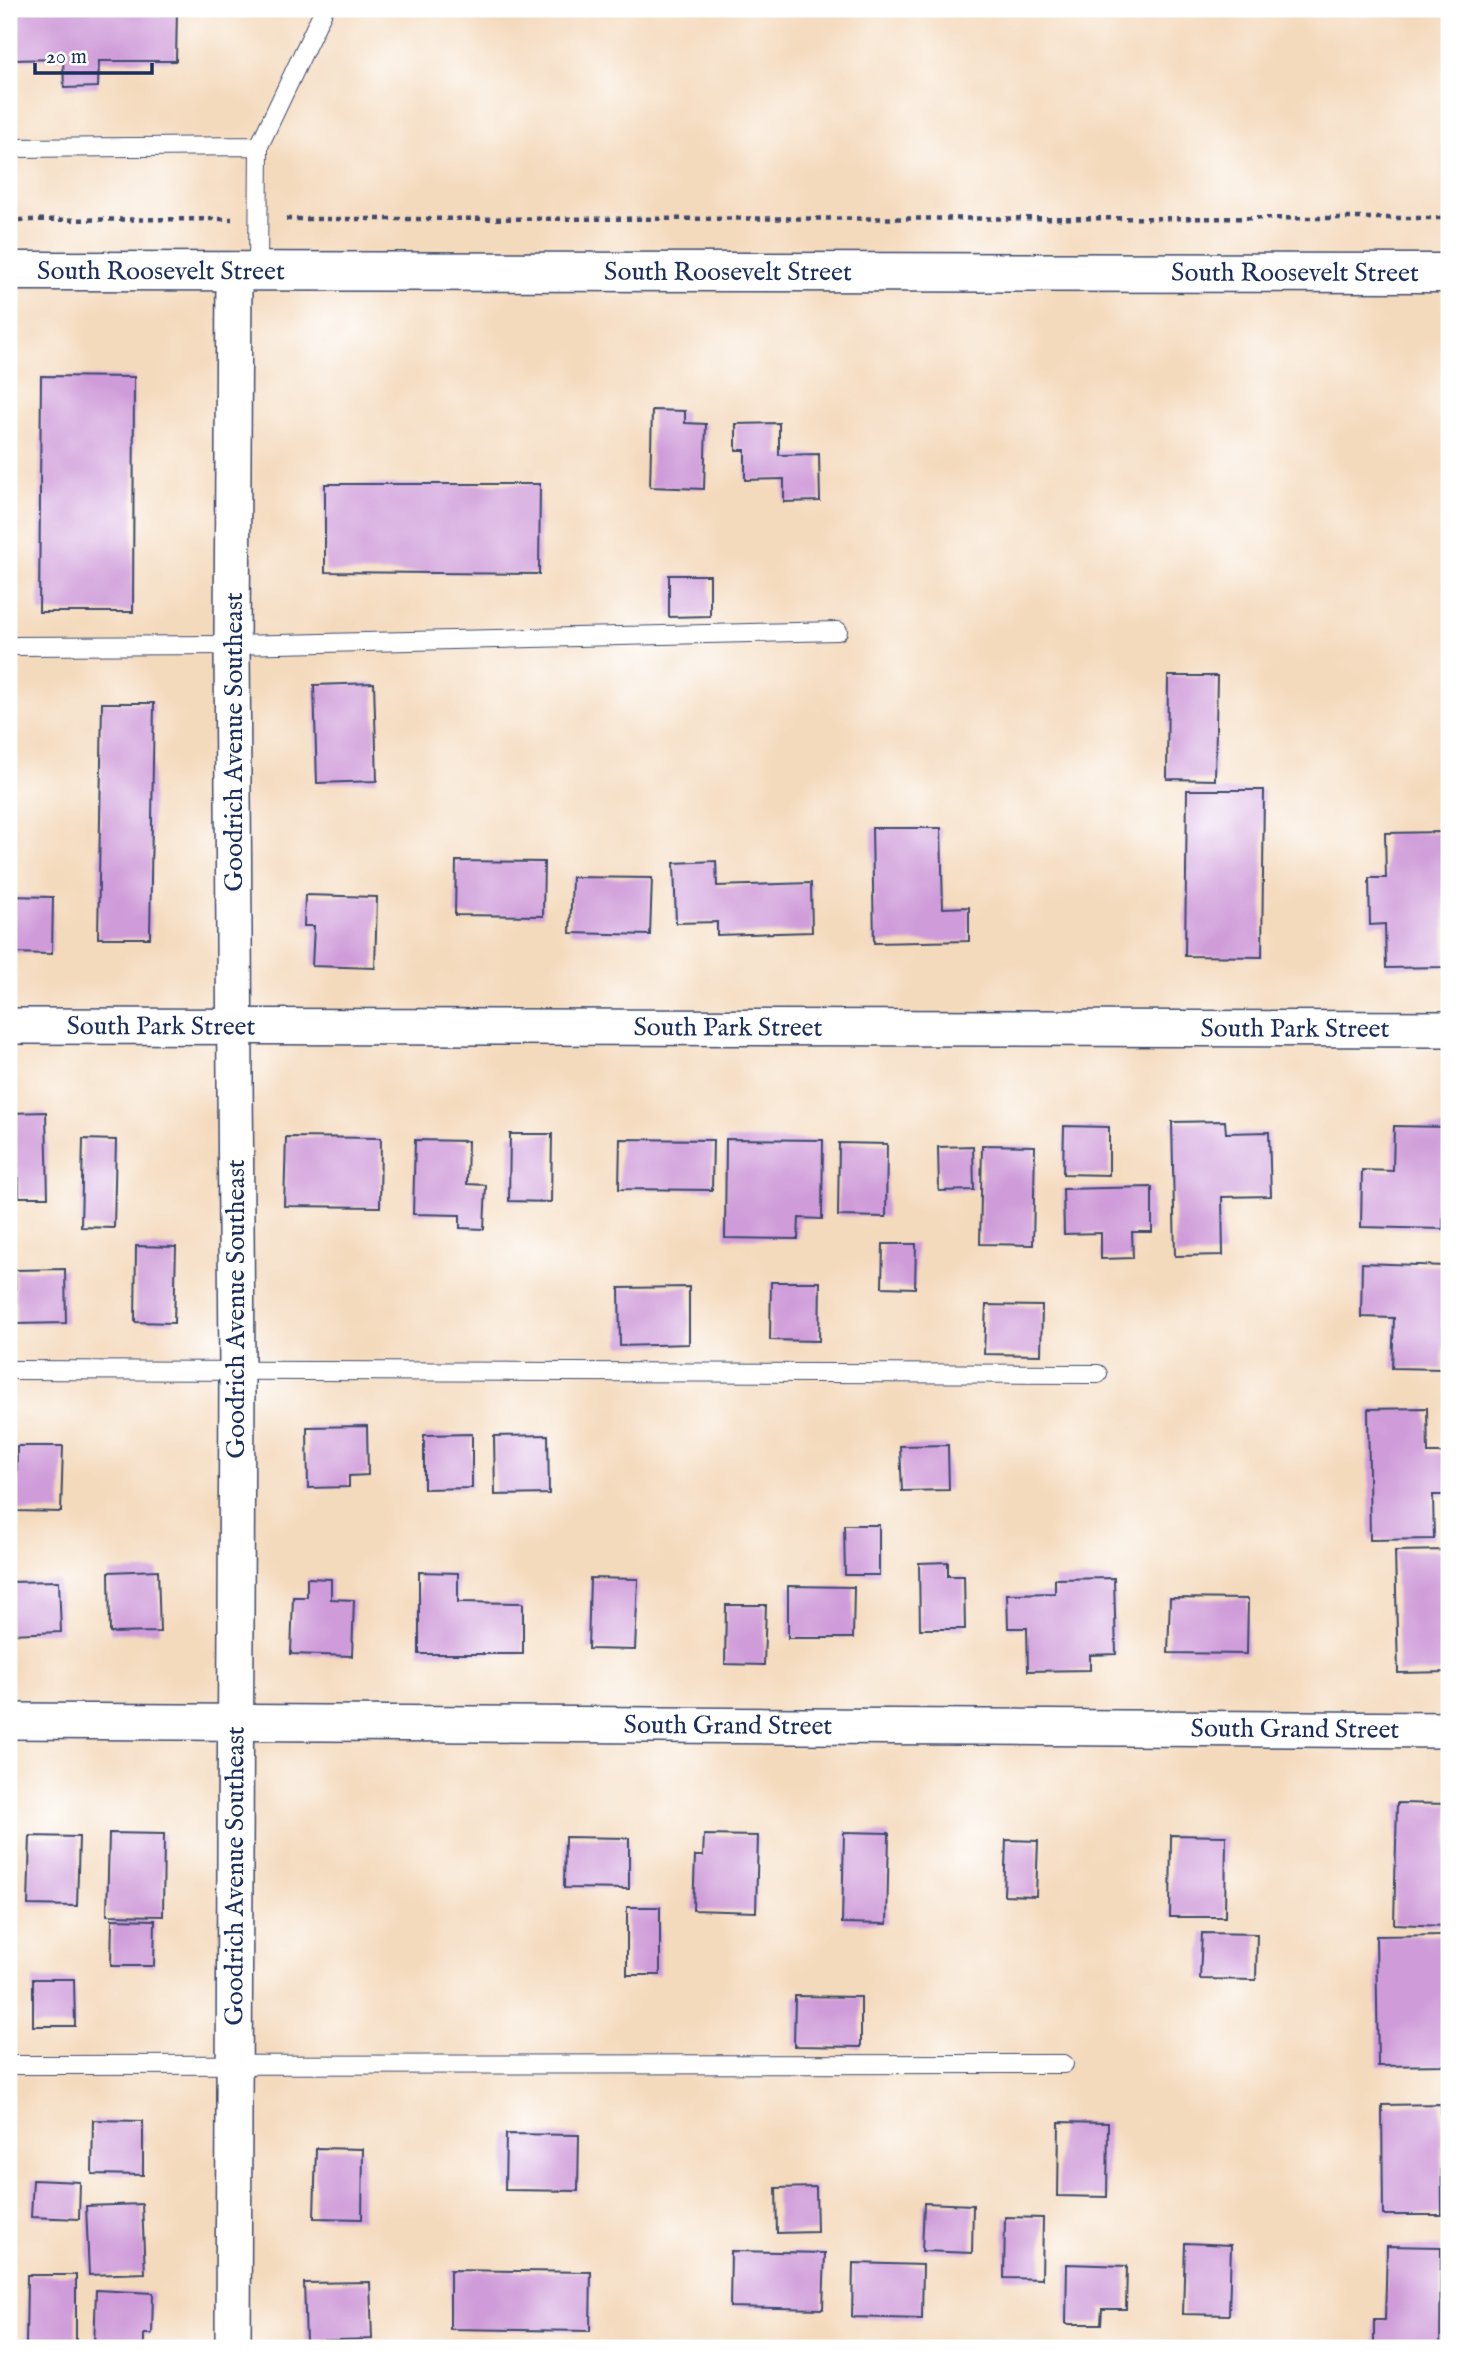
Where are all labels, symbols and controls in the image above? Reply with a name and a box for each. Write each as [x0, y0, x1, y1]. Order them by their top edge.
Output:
scale bar [35, 32, 152, 76]
text: 20 m [46, 44, 87, 71]
street label: South Roosevelt Street [37, 255, 285, 288]
street label: South Roosevelt Street [604, 255, 852, 289]
street label: South Roosevelt Street [1171, 256, 1419, 289]
street label: Goodrich Avenue Southeast [218, 592, 251, 892]
street label: South Park Street [66, 1010, 256, 1043]
street label: South Park Street [633, 1011, 823, 1044]
street label: South Park Street [1200, 1012, 1390, 1045]
street label: Goodrich Avenue Southeast [220, 1159, 253, 1459]
street label: South Grand Street [624, 1708, 833, 1743]
street label: South Grand Street [1190, 1712, 1400, 1746]
street label: Goodrich Avenue Southeast [218, 1726, 252, 2026]

